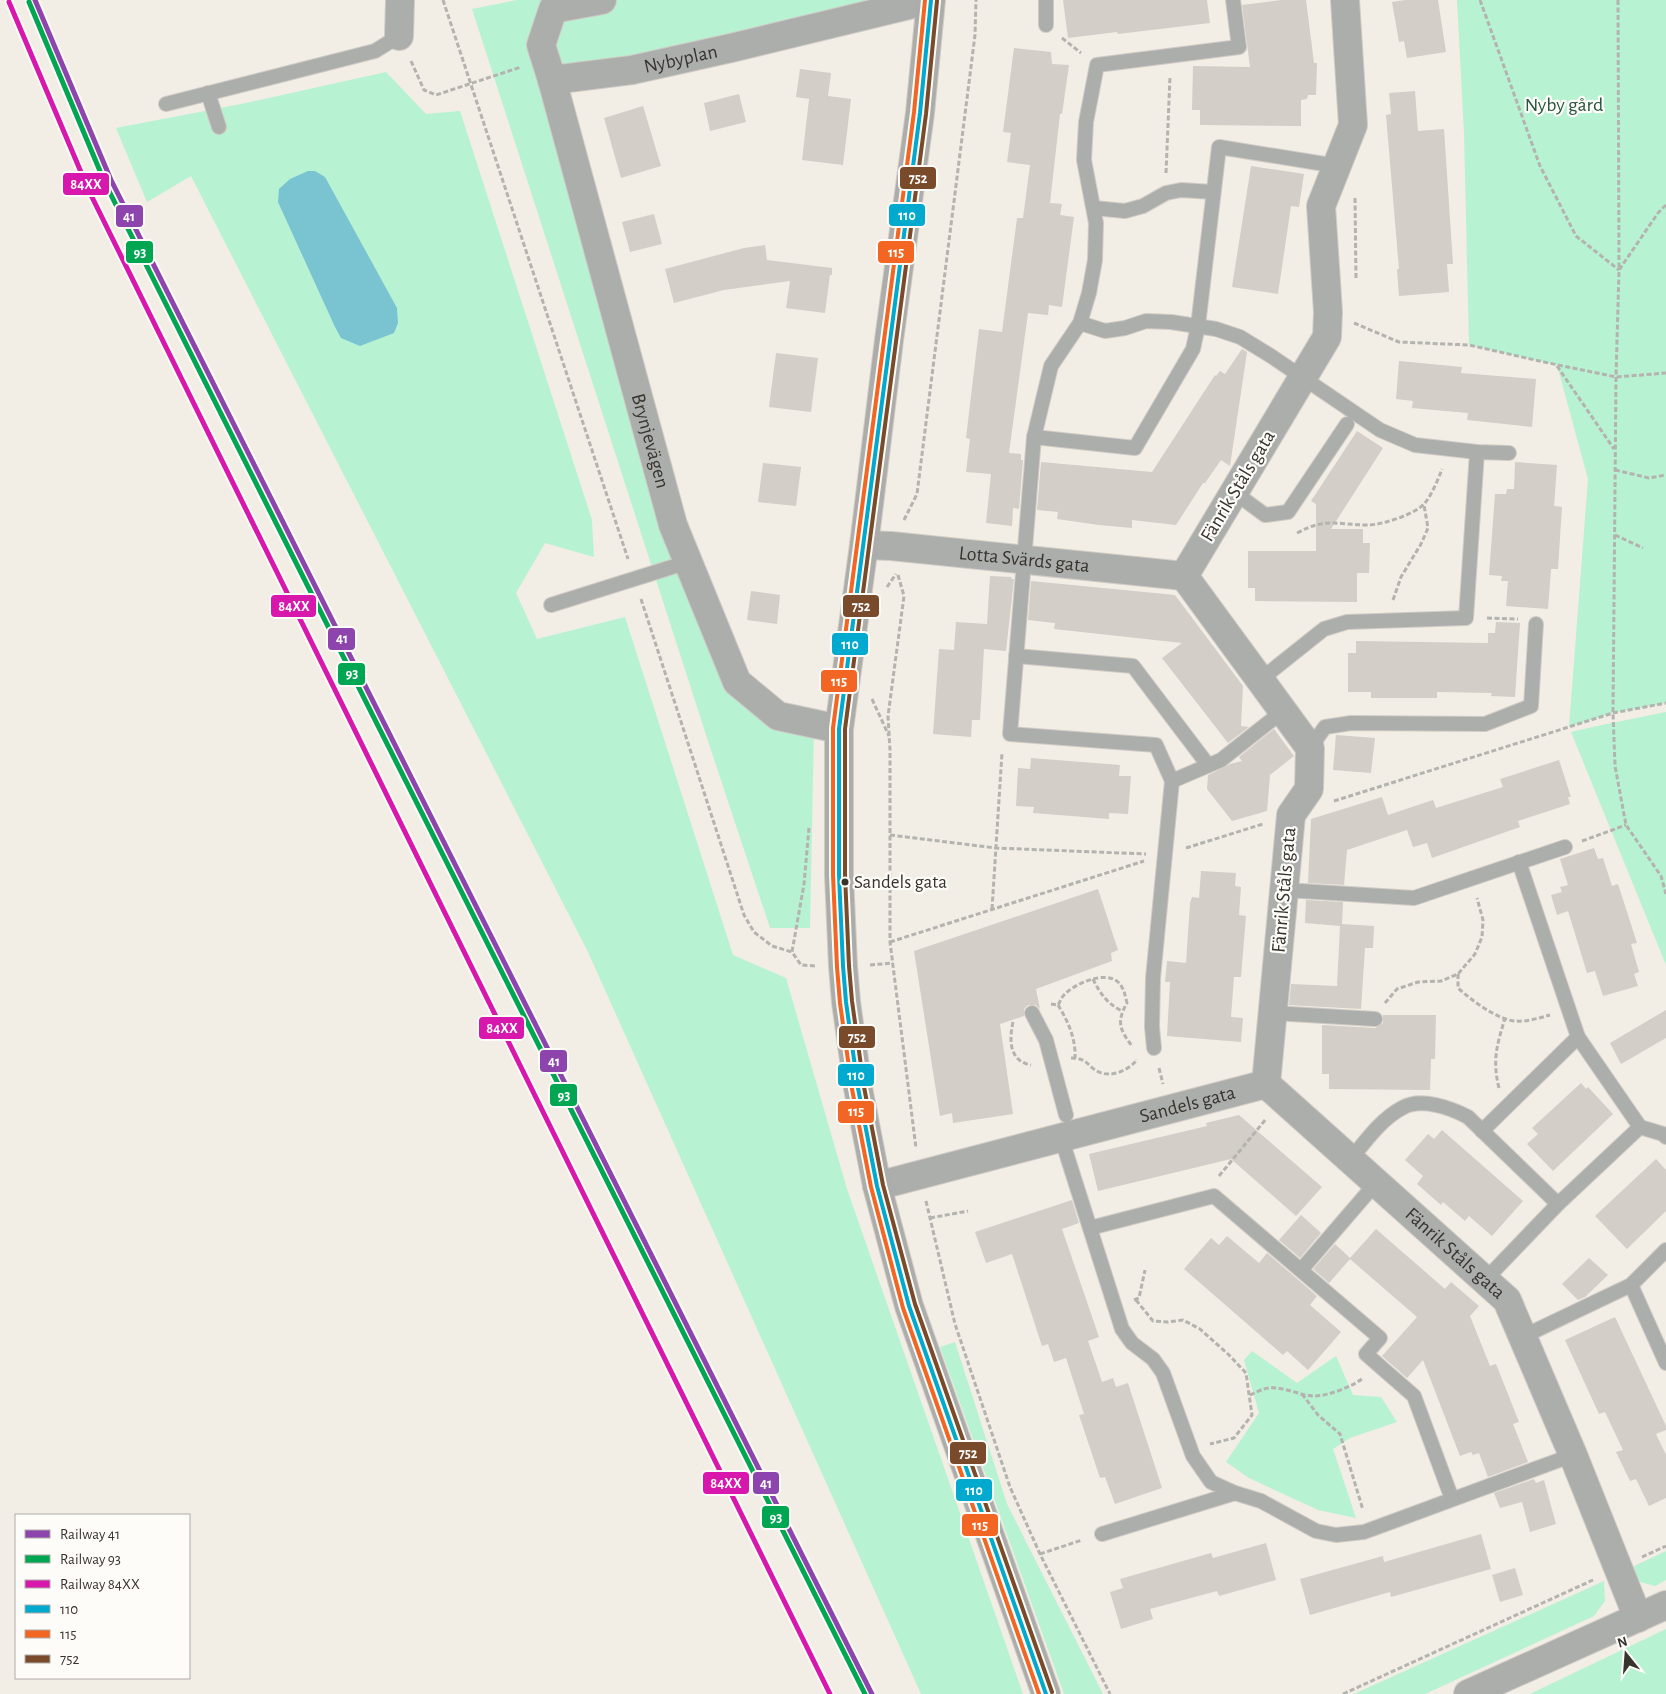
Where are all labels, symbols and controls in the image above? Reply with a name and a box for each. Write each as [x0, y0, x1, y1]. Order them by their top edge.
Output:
street label: Nybyplan [642, 41, 719, 77]
park label: Nyby gård [1525, 95, 1603, 115]
line badge: 752 [899, 166, 937, 190]
line badge: 84XX [62, 172, 110, 196]
text: 752 [909, 172, 928, 186]
text: 84XX [70, 178, 102, 192]
line badge: 110 [888, 203, 926, 227]
line badge: 41 [115, 204, 144, 228]
text: 110 [898, 209, 916, 223]
text: 41 [123, 210, 135, 224]
line badge: 93 [125, 240, 154, 264]
line badge: 115 [877, 240, 915, 264]
text: 93 [134, 246, 146, 260]
text: 115 [888, 246, 904, 260]
street label: Brynjevägen [628, 391, 673, 491]
street label: Fänrik Ståls gata [1197, 427, 1279, 545]
street label: Lotta Svärds gata [958, 543, 1091, 576]
line badge: 84XX [270, 594, 317, 618]
line badge: 752 [842, 594, 880, 618]
text: 84XX [278, 600, 310, 614]
text: 752 [852, 600, 871, 614]
line badge: 41 [327, 627, 356, 651]
text: 41 [336, 632, 348, 646]
line badge: 110 [831, 632, 869, 656]
text: 110 [841, 638, 859, 652]
line badge: 93 [337, 662, 366, 686]
text: 93 [346, 667, 358, 681]
line badge: 115 [820, 669, 858, 693]
text: 115 [831, 675, 847, 689]
street label: Fänrik Ståls gata [1269, 826, 1299, 954]
place label: Sandels gata [854, 873, 947, 892]
marker: Sandels gata [840, 877, 850, 887]
line badge: 84XX [478, 1016, 525, 1040]
text: 84XX [486, 1022, 518, 1036]
line badge: 752 [838, 1025, 876, 1049]
text: 752 [848, 1031, 867, 1045]
line badge: 41 [539, 1049, 568, 1073]
text: 41 [548, 1055, 560, 1069]
line badge: 110 [837, 1063, 875, 1087]
text: 110 [847, 1069, 865, 1083]
street label: Sandels gata [1138, 1082, 1237, 1127]
line badge: 93 [549, 1083, 578, 1107]
text: 93 [558, 1089, 570, 1103]
line badge: 115 [837, 1100, 875, 1124]
text: 115 [848, 1105, 864, 1119]
street label: Fänrik Ståls gata [1401, 1204, 1509, 1303]
line badge: 752 [949, 1441, 987, 1465]
text: 752 [959, 1447, 978, 1461]
line badge: 84XX [702, 1471, 750, 1495]
line badge: 41 [752, 1471, 780, 1495]
text: 84XX [710, 1477, 742, 1491]
text: 41 [760, 1477, 772, 1491]
line badge: 110 [955, 1478, 993, 1502]
text: 110 [965, 1484, 983, 1498]
line badge: 93 [761, 1505, 790, 1529]
text: 93 [770, 1511, 782, 1525]
line badge: 115 [961, 1513, 999, 1537]
legend [15, 1514, 190, 1679]
text: 115 [972, 1519, 988, 1533]
text: Railway 41 [60, 1527, 120, 1542]
text: Railway 93 [60, 1552, 121, 1567]
text: Railway 84XX [60, 1577, 140, 1592]
text: 110 [60, 1602, 78, 1617]
text: 115 [60, 1627, 77, 1642]
north arrow [1601, 1629, 1651, 1679]
text: N [1616, 1634, 1629, 1651]
text: 752 [60, 1652, 80, 1667]

